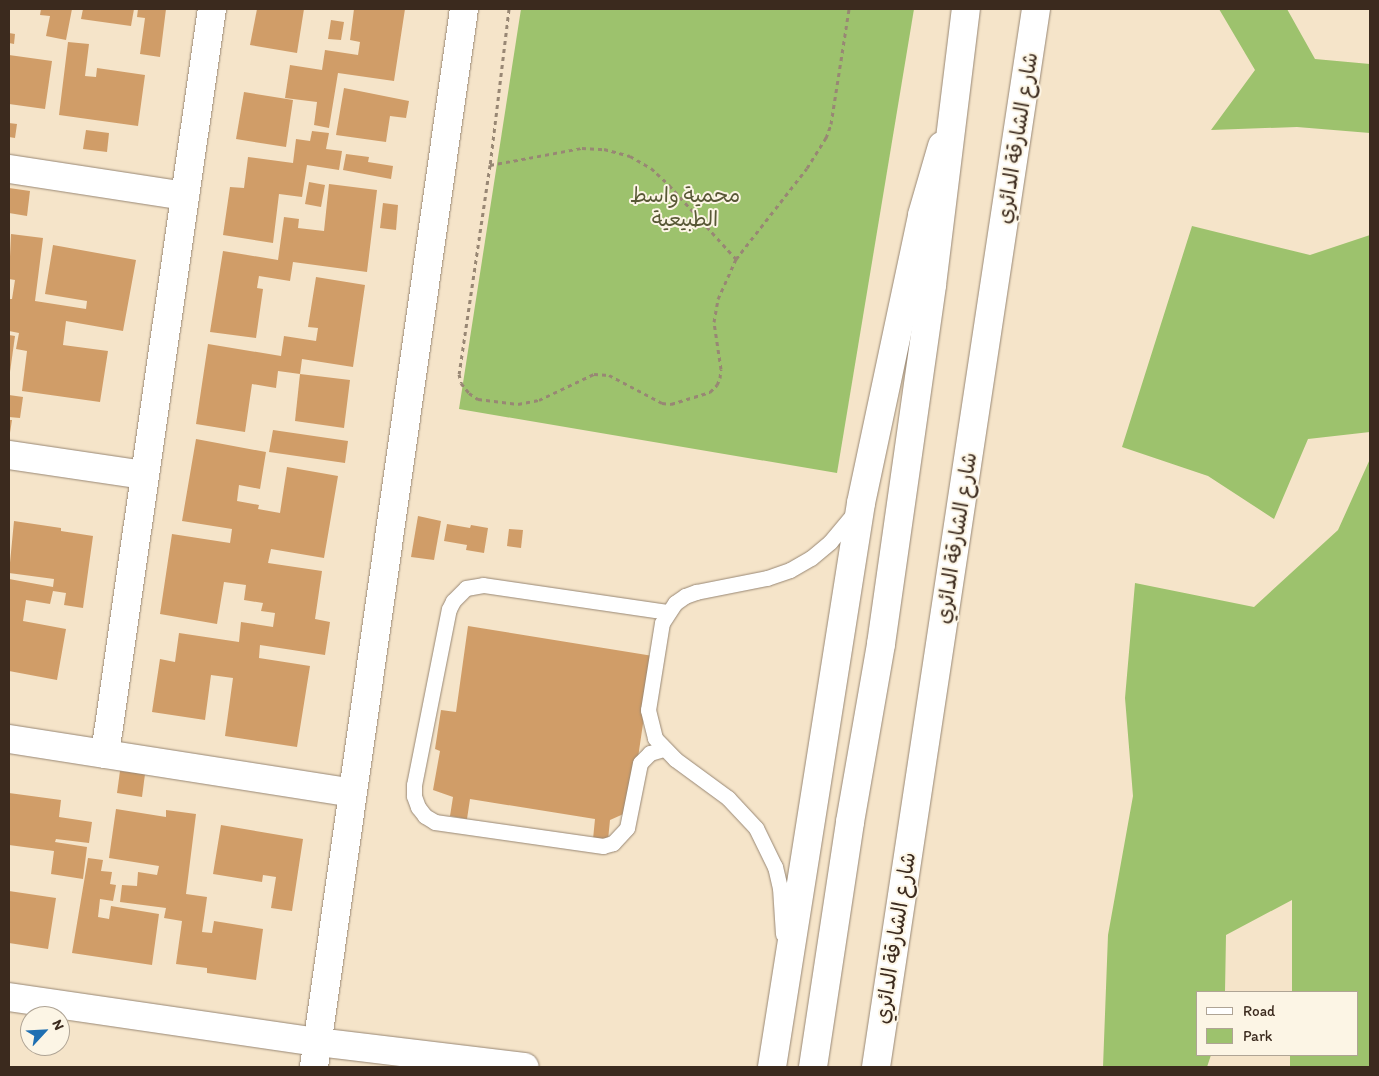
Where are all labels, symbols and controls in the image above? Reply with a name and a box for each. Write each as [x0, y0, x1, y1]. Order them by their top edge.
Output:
street label: شارع الشارقة الدائري [991, 50, 1043, 226]
park label: محمية واسط الطبيعية [630, 182, 740, 232]
street label: شارع الشارقة الدائري [930, 450, 982, 626]
street label: شارع الشارقة الدائري [869, 850, 921, 1026]
legend [1196, 991, 1359, 1056]
text: Road [1243, 1002, 1275, 1020]
north arrow [20, 1006, 70, 1056]
text: N [48, 1017, 68, 1033]
text: Park [1243, 1027, 1273, 1045]

